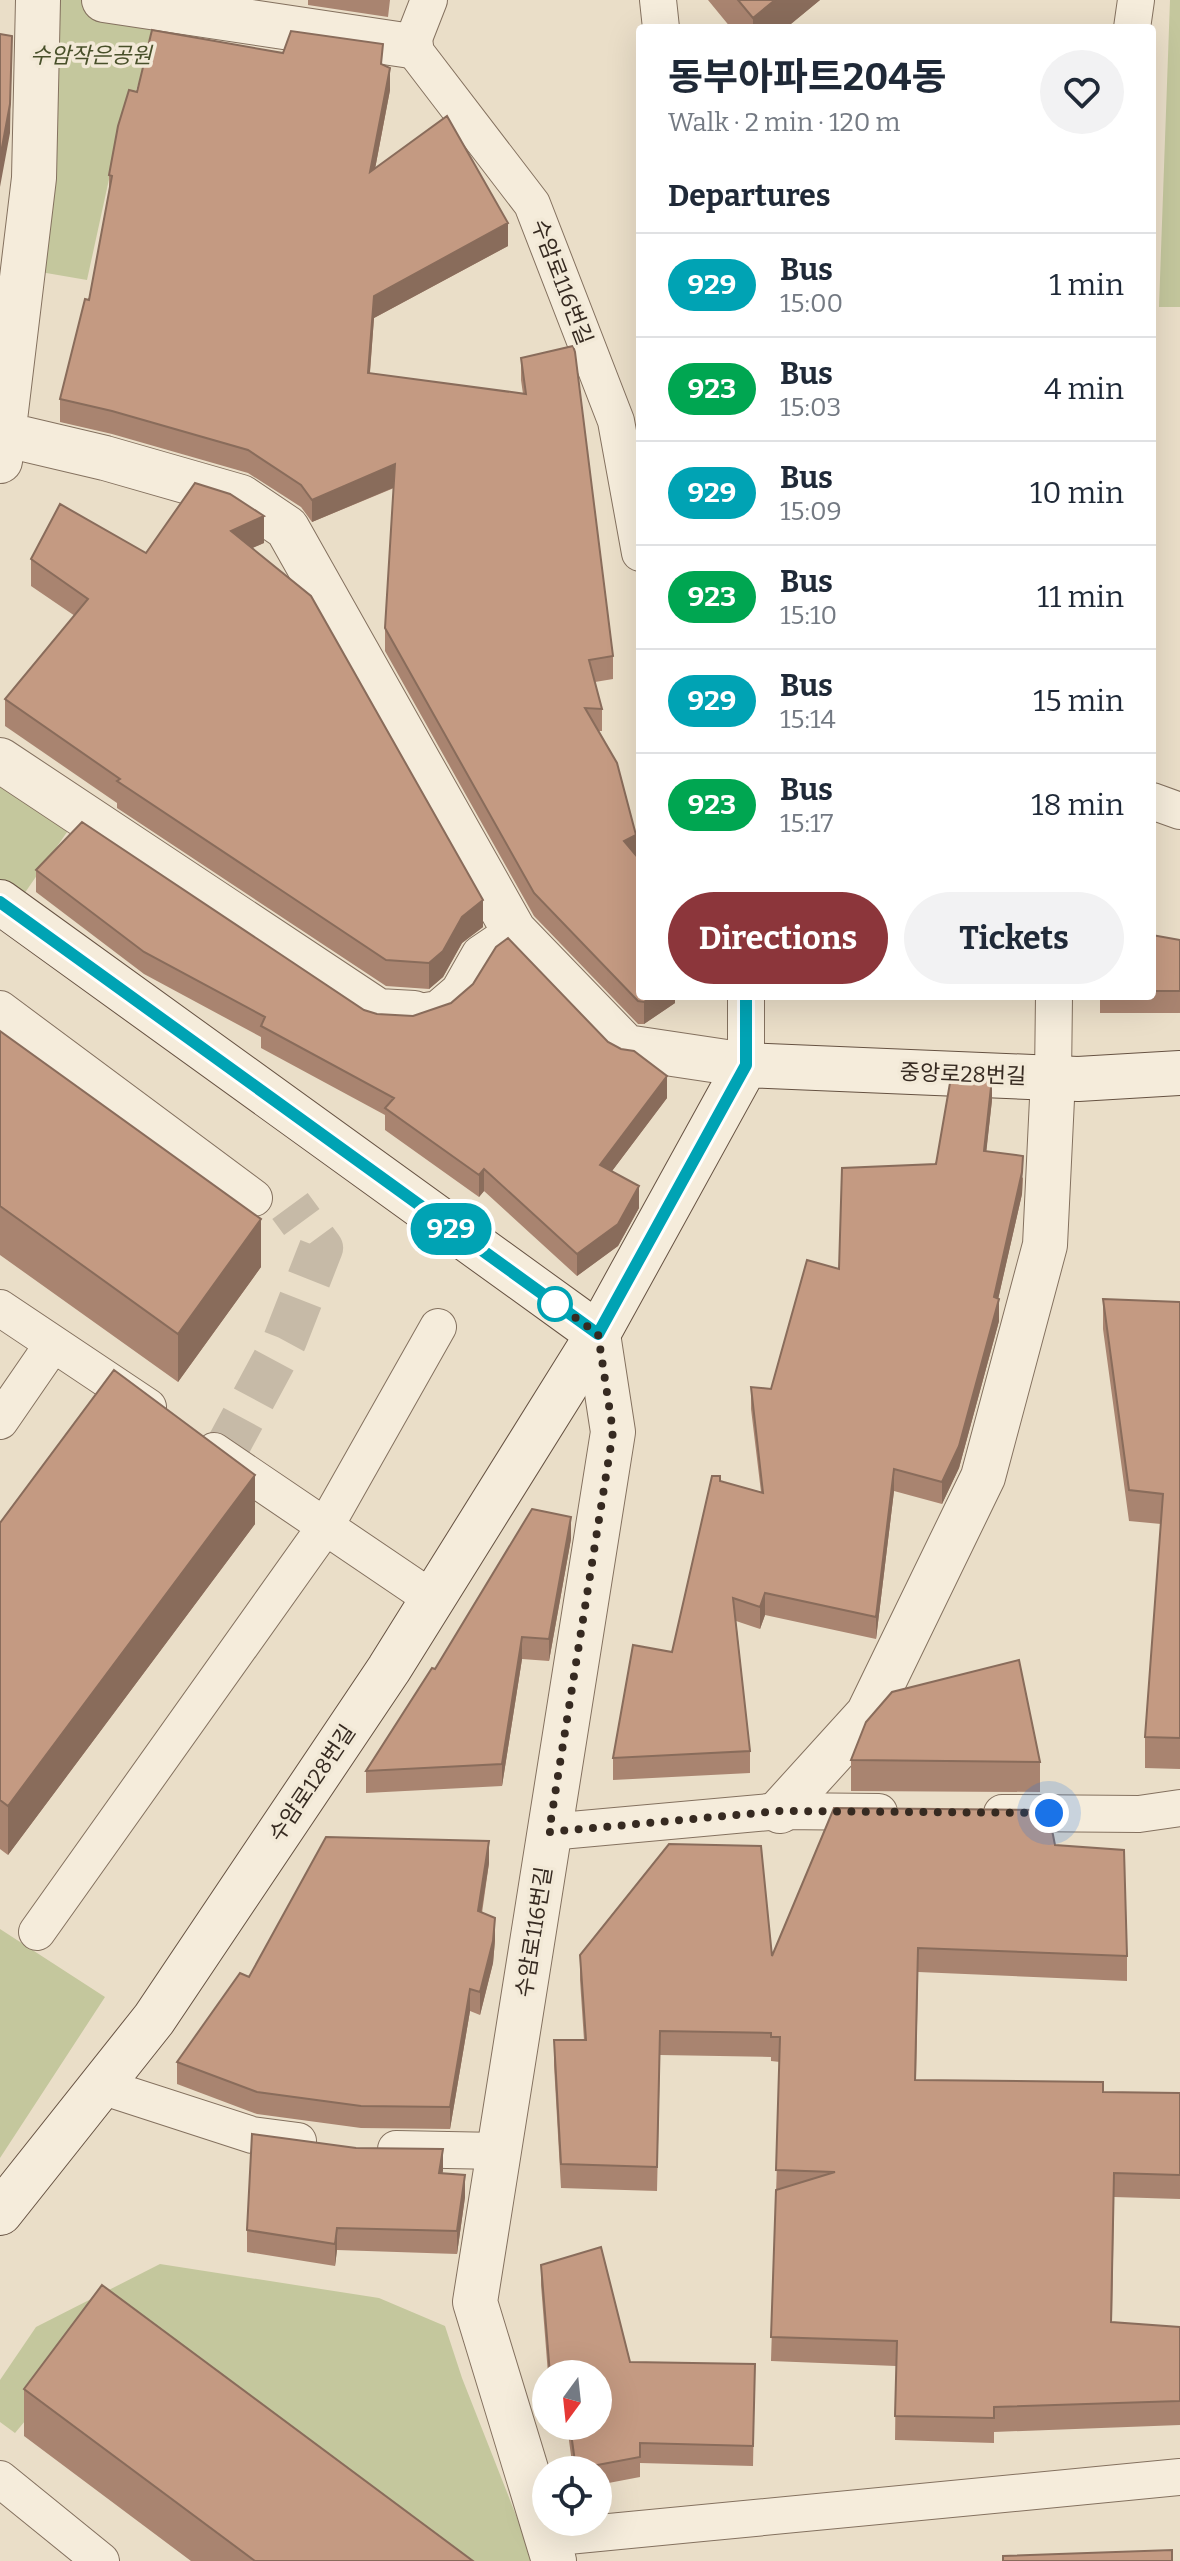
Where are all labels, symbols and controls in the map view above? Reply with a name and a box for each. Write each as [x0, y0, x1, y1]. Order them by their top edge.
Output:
park label: 수암작은공원 [30, 42, 153, 69]
button: heart [1040, 50, 1124, 134]
text: 동부아파트204동 [668, 54, 946, 100]
text: Walk · 2 min · 120 m [668, 107, 900, 138]
text: Departures [668, 178, 831, 214]
street label: 수암로116번길 [526, 216, 598, 348]
text: Bus [780, 252, 833, 288]
text: 1 min [1049, 267, 1124, 303]
text: 929 [688, 268, 736, 301]
text: 15:00 [780, 288, 843, 319]
text: Bus [780, 356, 833, 392]
text: 4 min [1044, 371, 1124, 407]
text: 923 [688, 372, 736, 405]
text: 15:03 [780, 392, 841, 423]
text: Bus [780, 460, 833, 496]
text: 10 min [1030, 475, 1124, 511]
text: 929 [688, 476, 736, 509]
text: 15:09 [780, 496, 842, 527]
text: Bus [780, 564, 833, 600]
text: 11 min [1037, 579, 1124, 615]
text: 923 [688, 580, 736, 613]
text: 15:10 [780, 600, 837, 631]
text: Bus [780, 668, 833, 704]
text: 15 min [1033, 683, 1124, 719]
text: 929 [688, 684, 736, 717]
text: 15:14 [780, 704, 836, 735]
text: Bus [780, 772, 833, 808]
text: 18 min [1031, 787, 1124, 823]
text: 923 [688, 788, 736, 821]
text: 15:17 [780, 808, 833, 839]
button: Directions [668, 892, 888, 984]
button: Tickets [904, 892, 1124, 984]
street label: 중앙로28번길 [899, 1058, 1027, 1090]
line badge: 929 [405, 1203, 497, 1255]
text: 929 [427, 1212, 475, 1245]
unlabelled marker [538, 1287, 572, 1321]
street label: 수암로128번길 [263, 1719, 361, 1847]
your location [1029, 1793, 1069, 1833]
street label: 수암로116번길 [510, 1865, 558, 1999]
north arrow [532, 2360, 612, 2440]
map controls [532, 2360, 612, 2536]
button: locate [532, 2456, 612, 2536]

